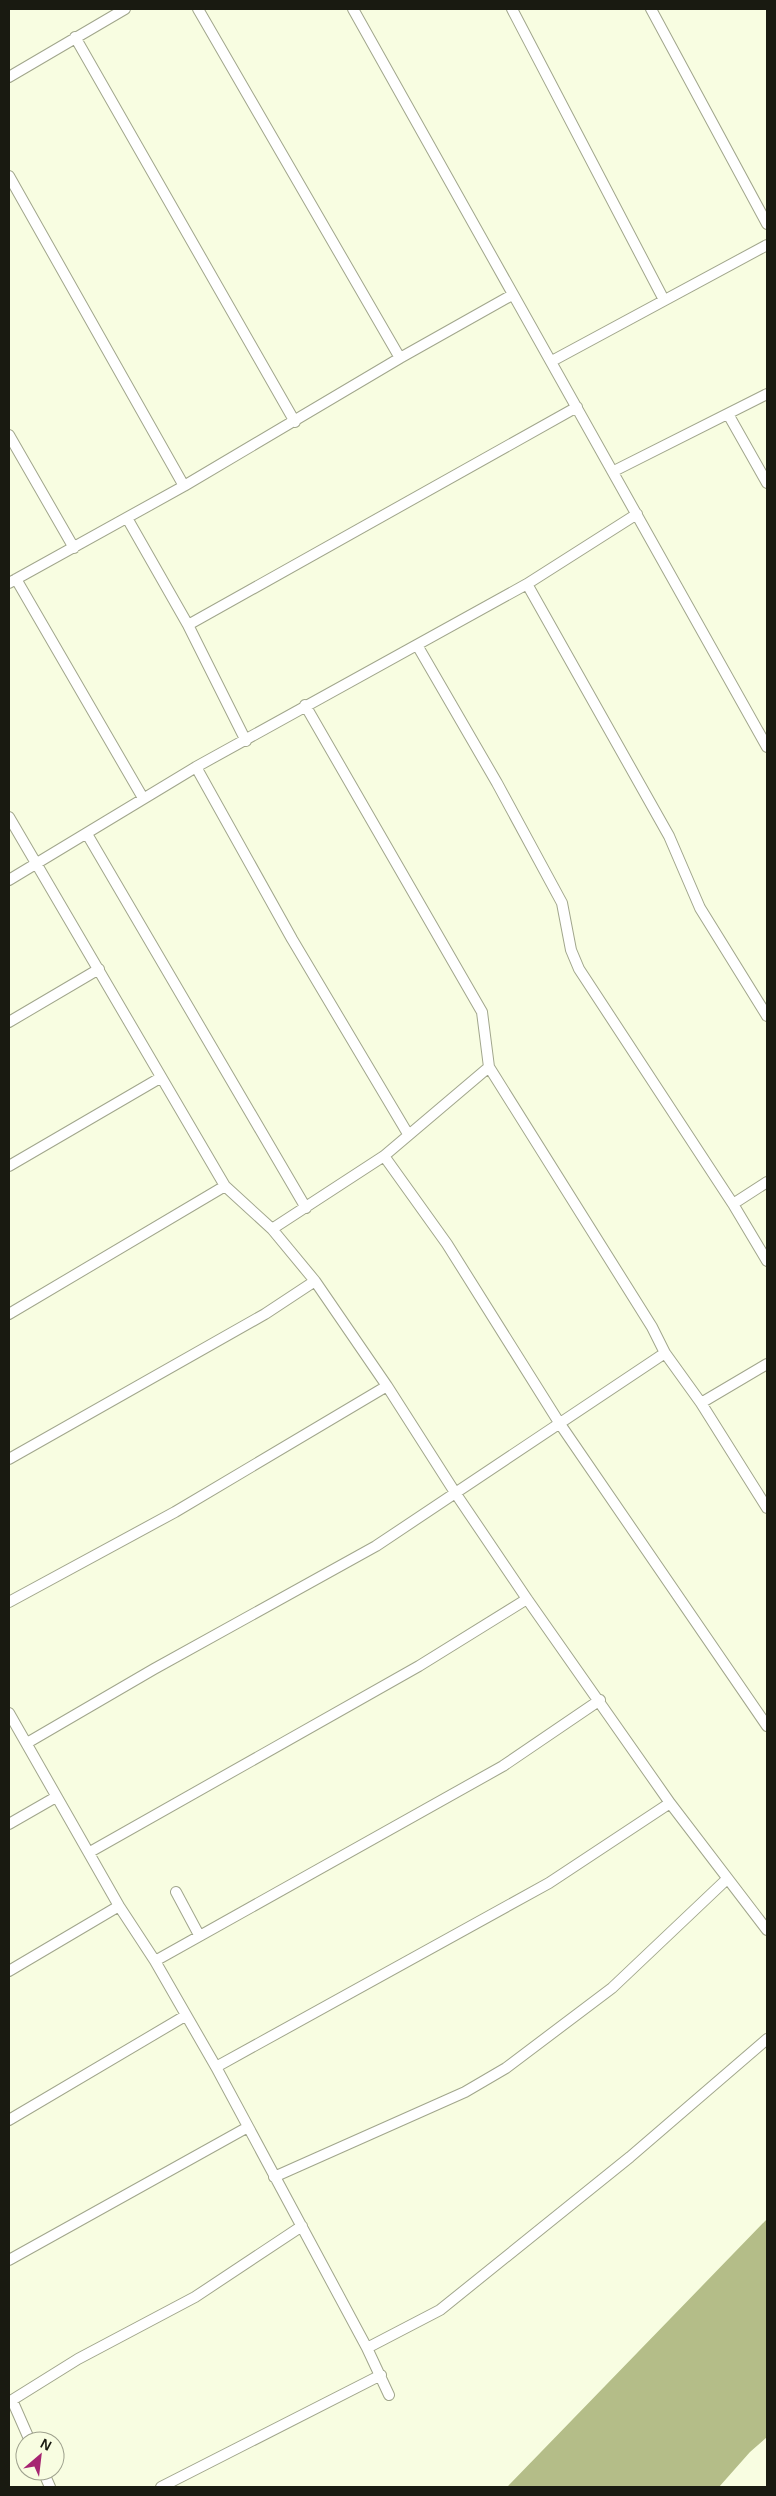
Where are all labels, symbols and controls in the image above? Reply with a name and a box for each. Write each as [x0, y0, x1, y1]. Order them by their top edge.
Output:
north arrow [15, 2431, 65, 2481]
text: N [38, 2435, 54, 2454]

